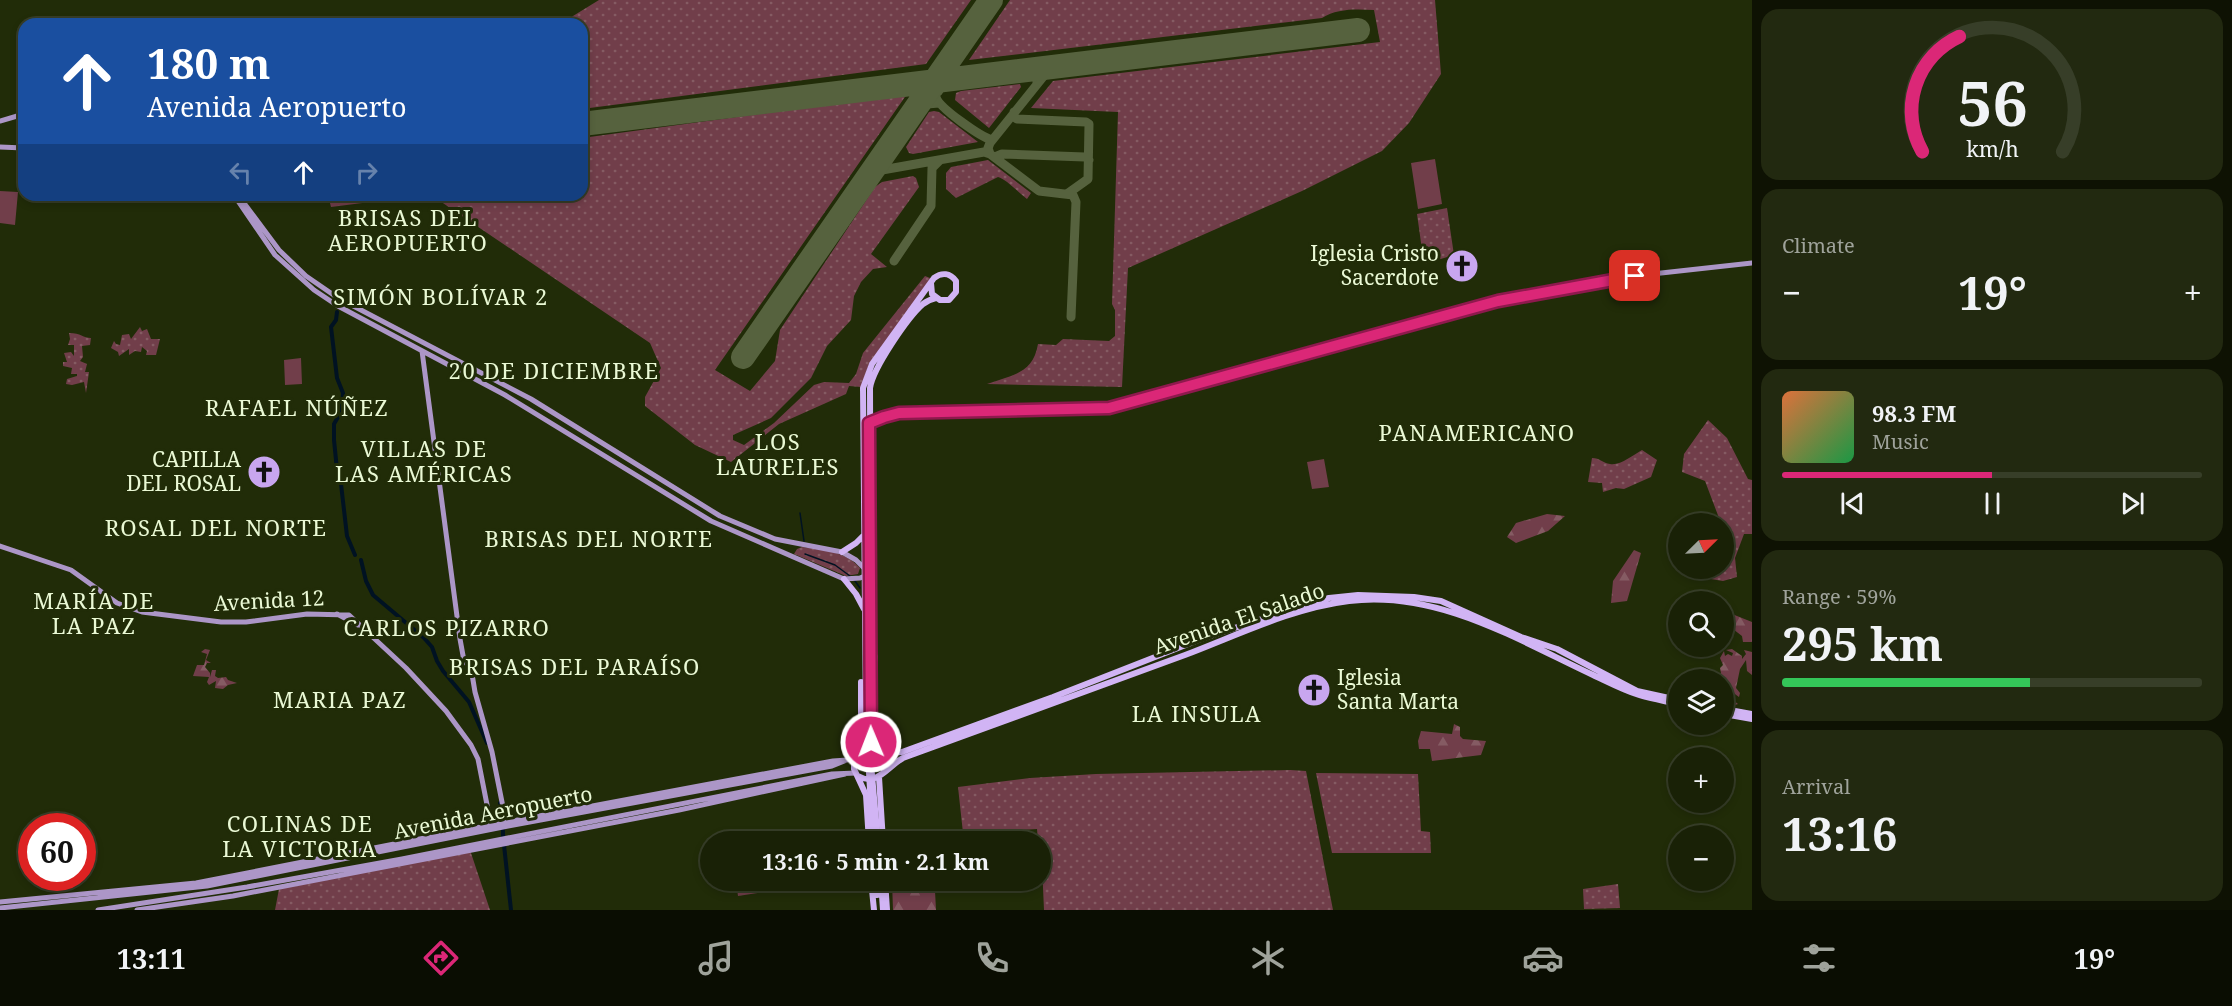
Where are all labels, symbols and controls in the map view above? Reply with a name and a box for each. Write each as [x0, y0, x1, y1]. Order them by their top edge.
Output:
text: 180 m [147, 34, 271, 91]
icon: ahead [48, 42, 126, 120]
text: 56 [1957, 59, 2027, 144]
text: Avenida Aeropuerto [147, 88, 407, 125]
text: km/h [1966, 134, 2019, 163]
icon: left [224, 156, 257, 189]
icon: ahead [287, 156, 320, 189]
icon: right [350, 156, 383, 189]
district label: BRISAS DEL AEROPUERTO [328, 202, 488, 257]
text: Climate [1782, 232, 1855, 259]
place label: Iglesia Cristo Sacerdote [1310, 239, 1439, 291]
church icon: Iglesia Cristo Sacerdote [1444, 248, 1480, 284]
pin [1609, 250, 1660, 301]
icon: arrive [1618, 259, 1651, 292]
text: 19° [1958, 262, 2027, 323]
text: − [1782, 270, 1801, 315]
text: + [2184, 270, 2202, 315]
district label: SIMÓN BOLÍVAR 2 [333, 281, 549, 311]
district label: 20 DE DICIEMBRE [449, 355, 659, 385]
district label: RAFAEL NÚÑEZ [205, 392, 389, 422]
text: 98.3 FM [1872, 398, 1956, 428]
district label: PANAMERICANO [1379, 417, 1575, 447]
district label: LOS LAURELES [716, 426, 840, 481]
text: Music [1872, 428, 1929, 455]
district label: VILLAS DE LAS AMÉRICAS [335, 433, 513, 488]
place label: CAPILLA DEL ROSAL [126, 445, 241, 497]
church icon: CAPILLA DEL ROSAL [246, 454, 282, 490]
icon: previous [1836, 487, 1869, 520]
icon: pause [1976, 487, 2009, 520]
icon: next [2116, 487, 2149, 520]
district label: ROSAL DEL NORTE [105, 512, 327, 542]
north arrow [1668, 513, 1734, 579]
map controls [1668, 513, 1734, 891]
district label: BRISAS DEL NORTE [484, 523, 714, 553]
street label: Avenida El Salado [1149, 576, 1328, 660]
street label: Avenida 12 [213, 583, 325, 617]
text: Range · 59% [1782, 583, 1896, 610]
district label: MARÍA DE LA PAZ [33, 585, 155, 640]
button: search [1668, 591, 1734, 657]
district label: CARLOS PIZARRO [344, 612, 550, 642]
text: 295 km [1782, 613, 1943, 674]
district label: BRISAS DEL PARAÍSO [449, 651, 701, 681]
place label: Iglesia Santa Marta [1337, 663, 1459, 715]
button: layers [1668, 669, 1734, 735]
church icon: Iglesia Santa Marta [1296, 672, 1332, 708]
district label: MARIA PAZ [273, 684, 407, 714]
district label: LA INSULA [1132, 698, 1262, 728]
position arrow [839, 710, 903, 774]
button: + [1668, 747, 1734, 813]
text: Arrival [1782, 773, 1850, 800]
street label: Avenida Aeropuerto [391, 779, 595, 845]
text: 13:16 [1782, 803, 1897, 864]
district label: COLINAS DE LA VICTORIA [222, 808, 378, 863]
speed limit sign: 60 [18, 813, 96, 891]
button: − [1668, 825, 1734, 891]
text: 13:16 · 5 min · 2.1 km [762, 846, 989, 876]
icon: directions [420, 937, 462, 979]
icon: music [695, 937, 737, 979]
icon: phone [971, 937, 1013, 979]
icon: climate [1247, 937, 1289, 979]
icon: car [1522, 937, 1564, 979]
icon: filters [1798, 937, 1840, 979]
text: 13:11 [117, 940, 186, 977]
text: 19° [2074, 940, 2115, 977]

